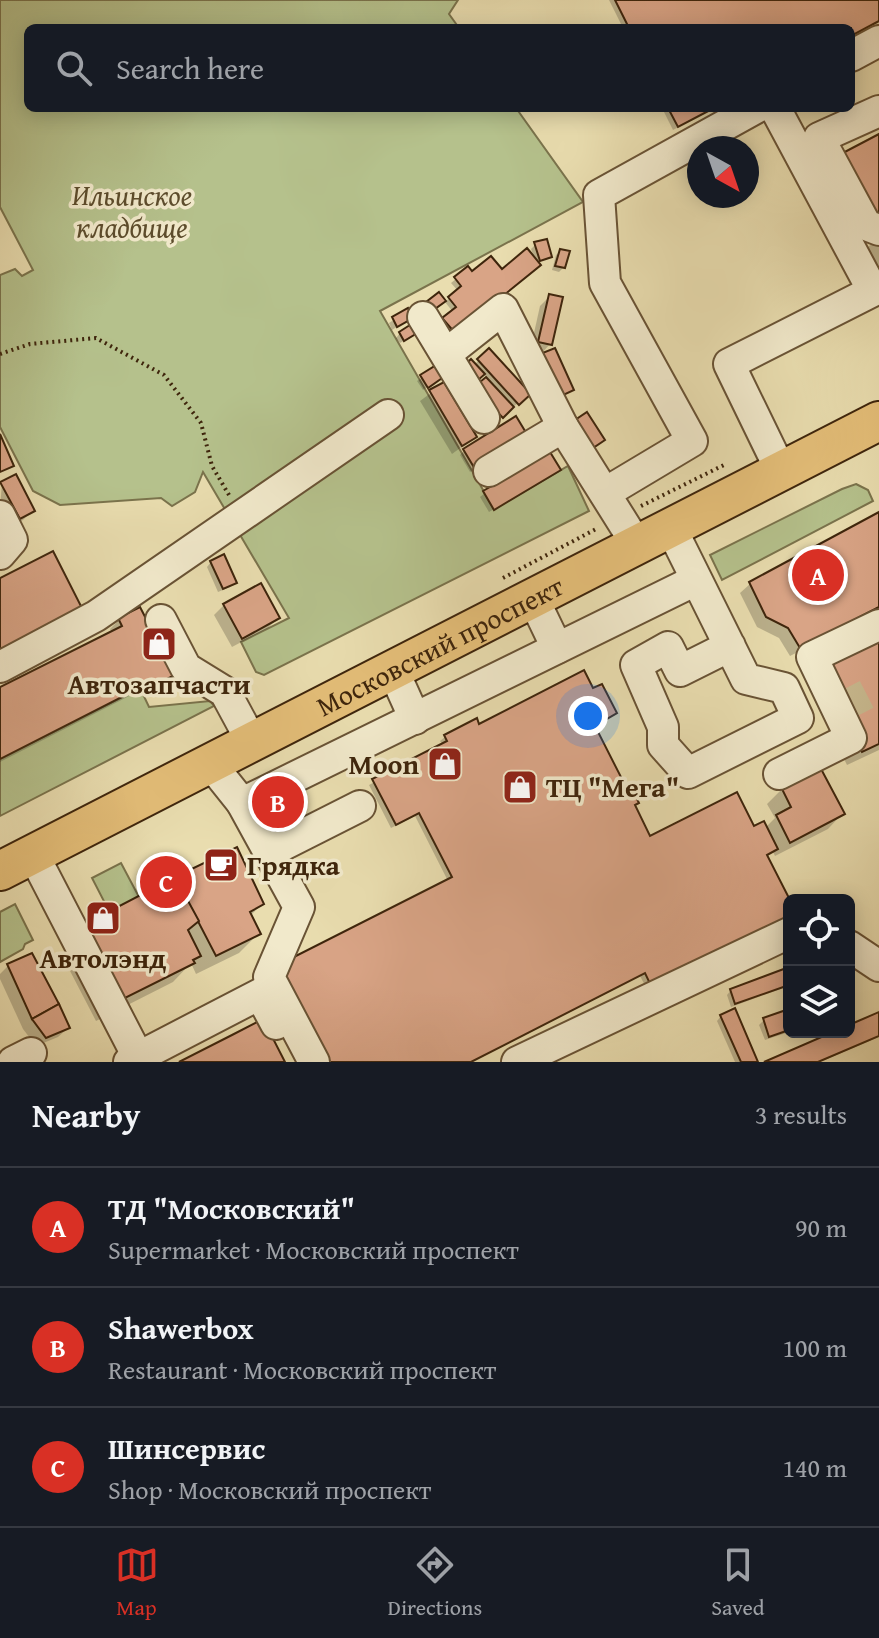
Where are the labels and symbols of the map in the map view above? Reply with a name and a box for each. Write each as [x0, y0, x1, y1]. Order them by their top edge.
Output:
north arrow [687, 136, 759, 208]
park label: Ильинское кладбище [72, 174, 192, 247]
pin: A [792, 545, 844, 605]
street label: Московский проспект [309, 565, 571, 726]
shop icon: Автозапчасти [140, 625, 178, 663]
place label: Автозапчасти [67, 663, 251, 704]
your location [568, 696, 608, 736]
place label: Moon [349, 743, 419, 784]
shop icon: Moon [426, 745, 464, 783]
place label: ТЦ "Мега" [546, 766, 679, 807]
shop icon: ТЦ "Мега" [501, 768, 539, 806]
pin: B [252, 772, 304, 832]
place label: Грядка [247, 844, 341, 885]
cafe icon: Грядка [202, 846, 240, 884]
pin: C [140, 852, 192, 912]
shop icon: Автолэнд [84, 899, 122, 937]
place label: Автолэнд [39, 937, 167, 978]

